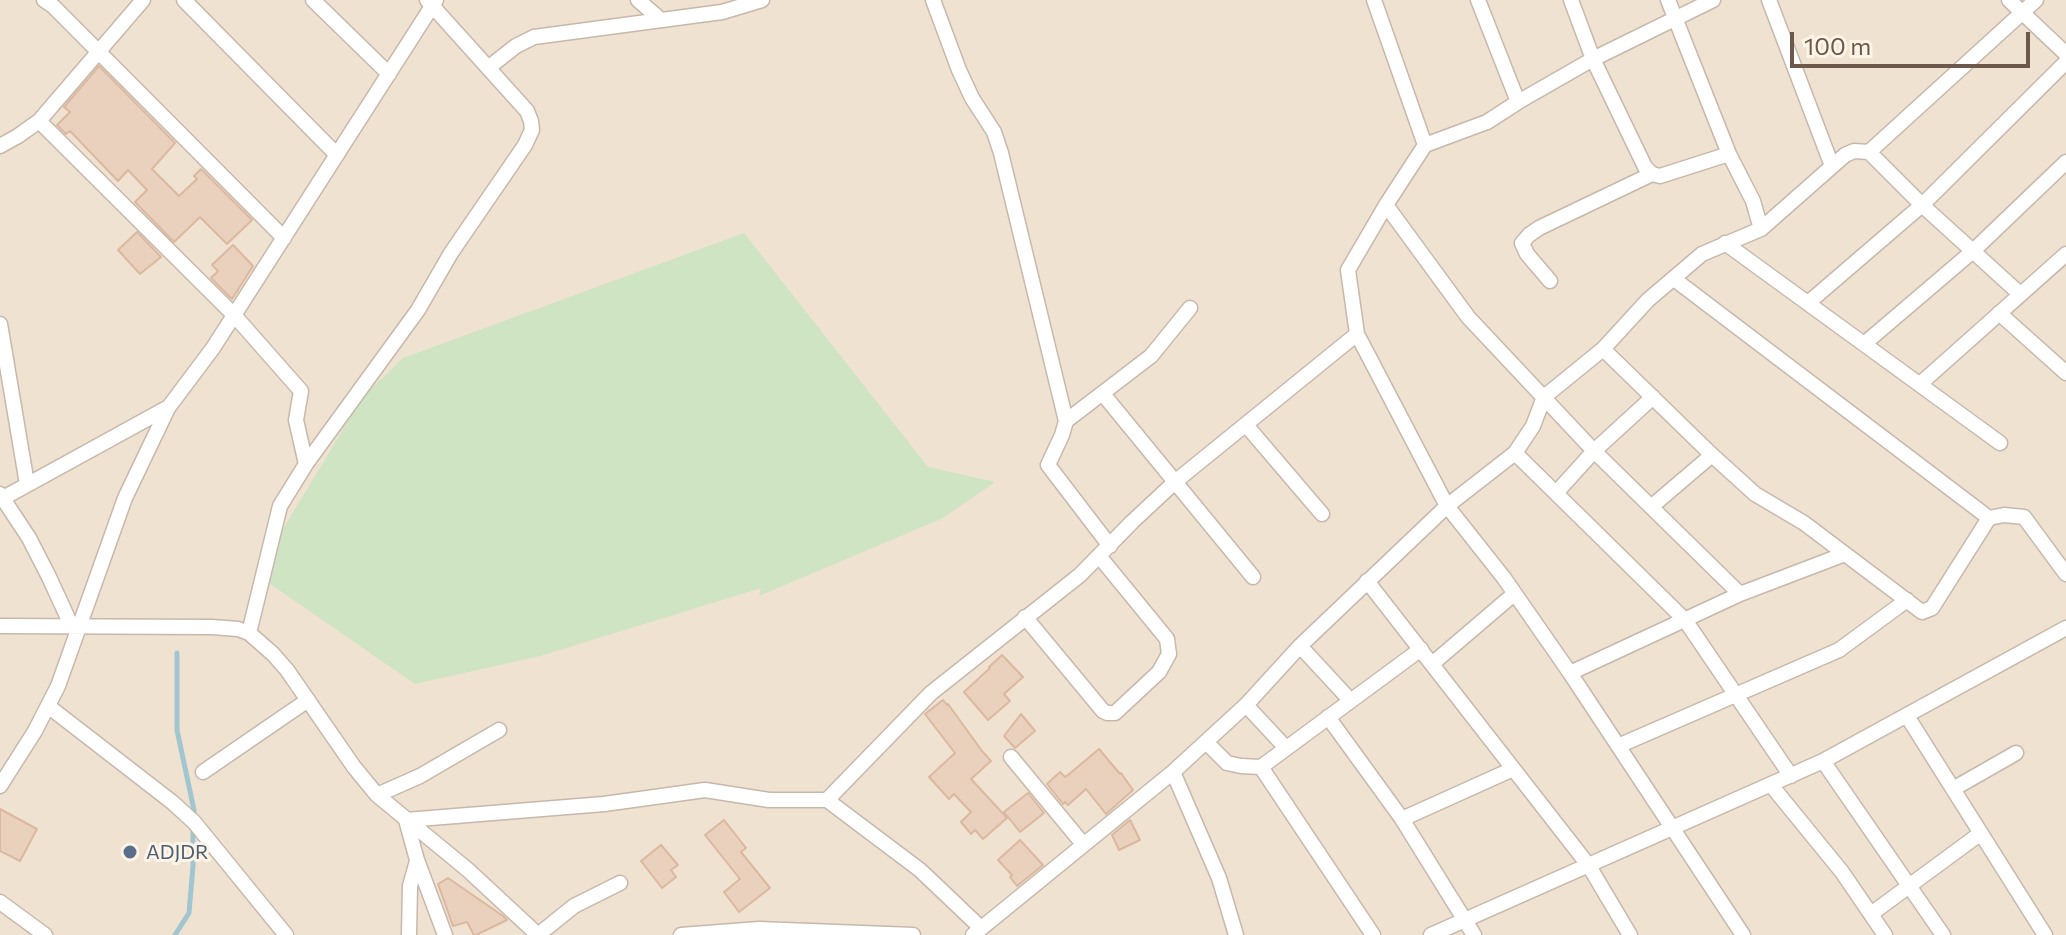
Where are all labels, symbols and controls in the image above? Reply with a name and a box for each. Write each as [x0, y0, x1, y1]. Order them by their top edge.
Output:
scale bar [1794, 16, 2034, 66]
text: 100 m [1804, 31, 1871, 60]
place label: ADJDR [146, 840, 208, 864]
marker: ADJDR [121, 843, 139, 861]

